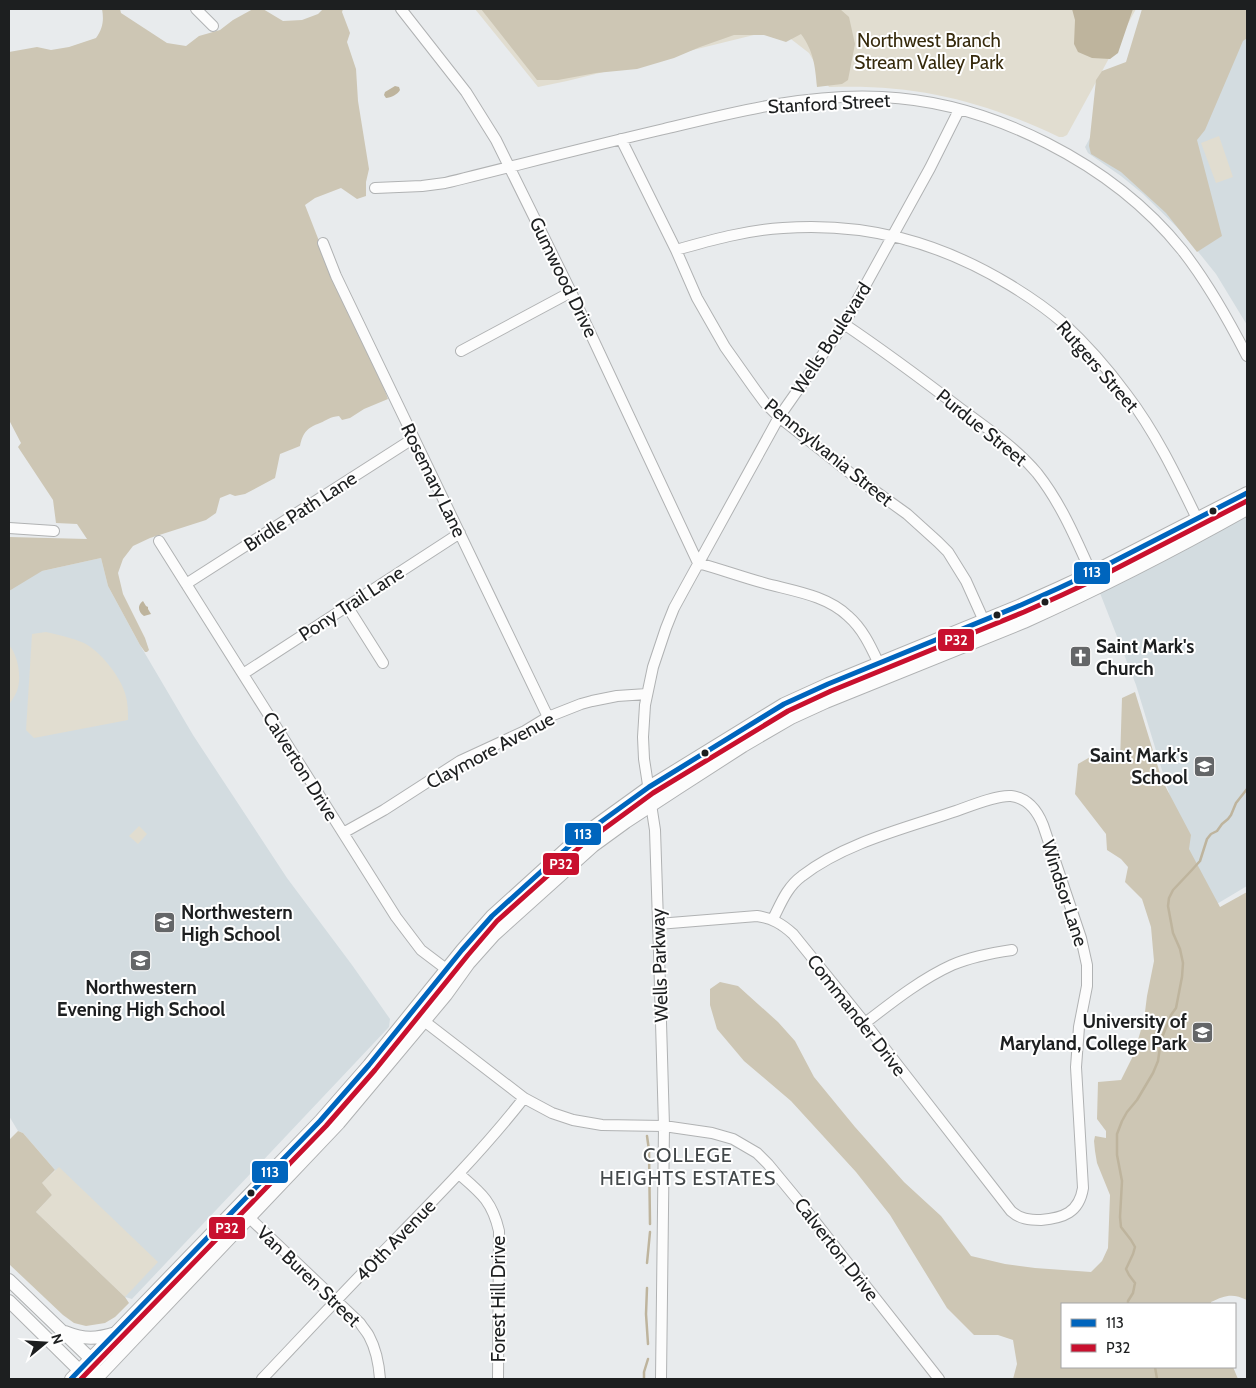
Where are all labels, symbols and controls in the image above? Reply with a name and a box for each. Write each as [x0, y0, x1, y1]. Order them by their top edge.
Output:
park label: Northwest Branch Stream Valley Park [854, 29, 1004, 74]
street label: Stanford Street [767, 89, 892, 118]
street label: Gumwood Drive [524, 213, 603, 341]
street label: Wells Boulevard [787, 278, 876, 398]
street label: Rutgers Street [1052, 316, 1144, 417]
street label: Purdue Street [932, 384, 1032, 471]
street label: Pennsylvania Street [760, 394, 898, 512]
street label: Rosemary Lane [396, 420, 471, 541]
street label: Bridle Path Lane [240, 466, 361, 556]
unlabelled marker [1208, 506, 1218, 516]
street label: Pony Trail Lane [294, 561, 408, 646]
line badge: 113 [1073, 561, 1111, 585]
text: 113 [1083, 563, 1101, 581]
unlabelled marker [1040, 597, 1050, 607]
unlabelled marker [992, 610, 1002, 620]
line badge: P32 [937, 628, 975, 652]
text: P32 [944, 631, 968, 649]
place label: Saint Mark's Church [1096, 635, 1194, 680]
church icon: Saint Mark's Church [1068, 645, 1092, 669]
street label: Calverton Drive [258, 707, 343, 825]
street label: Claymore Avenue [422, 707, 558, 794]
place label: Saint Mark's School [1090, 744, 1188, 789]
unlabelled marker [700, 748, 710, 758]
school or university icon: Saint Mark's School [1192, 754, 1216, 778]
line badge: 113 [564, 822, 602, 846]
text: 113 [574, 825, 592, 843]
street label: Windsor Lane [1036, 837, 1093, 950]
line badge: P32 [542, 852, 580, 876]
text: P32 [549, 855, 573, 873]
place label: Northwestern High School [181, 901, 293, 946]
street label: Wells Parkway [646, 907, 673, 1023]
school or university icon: Northwestern High School [153, 911, 177, 935]
school or university icon: Northwestern Evening High School [129, 949, 153, 973]
street label: Commander Drive [802, 950, 911, 1081]
place label: Northwestern Evening High School [57, 976, 225, 1021]
place label: University of Maryland, College Park [999, 1010, 1188, 1055]
school or university icon: University of Maryland, College Park [1191, 1020, 1215, 1044]
district label: COLLEGE HEIGHTS ESTATES [600, 1143, 776, 1190]
line badge: 113 [251, 1160, 289, 1184]
text: 113 [261, 1163, 279, 1181]
unlabelled marker [246, 1188, 256, 1198]
street label: Calverton Drive [789, 1193, 884, 1306]
street label: 40th Avenue [350, 1194, 440, 1286]
line badge: P32 [208, 1216, 246, 1240]
text: P32 [215, 1219, 239, 1237]
street label: Van Buren Street [252, 1221, 366, 1332]
street label: Forest Hill Drive [487, 1235, 510, 1362]
legend [1061, 1303, 1236, 1368]
text: 113 [1106, 1314, 1124, 1332]
north arrow [20, 1318, 70, 1368]
text: N [47, 1331, 67, 1346]
text: P32 [1106, 1339, 1131, 1357]

